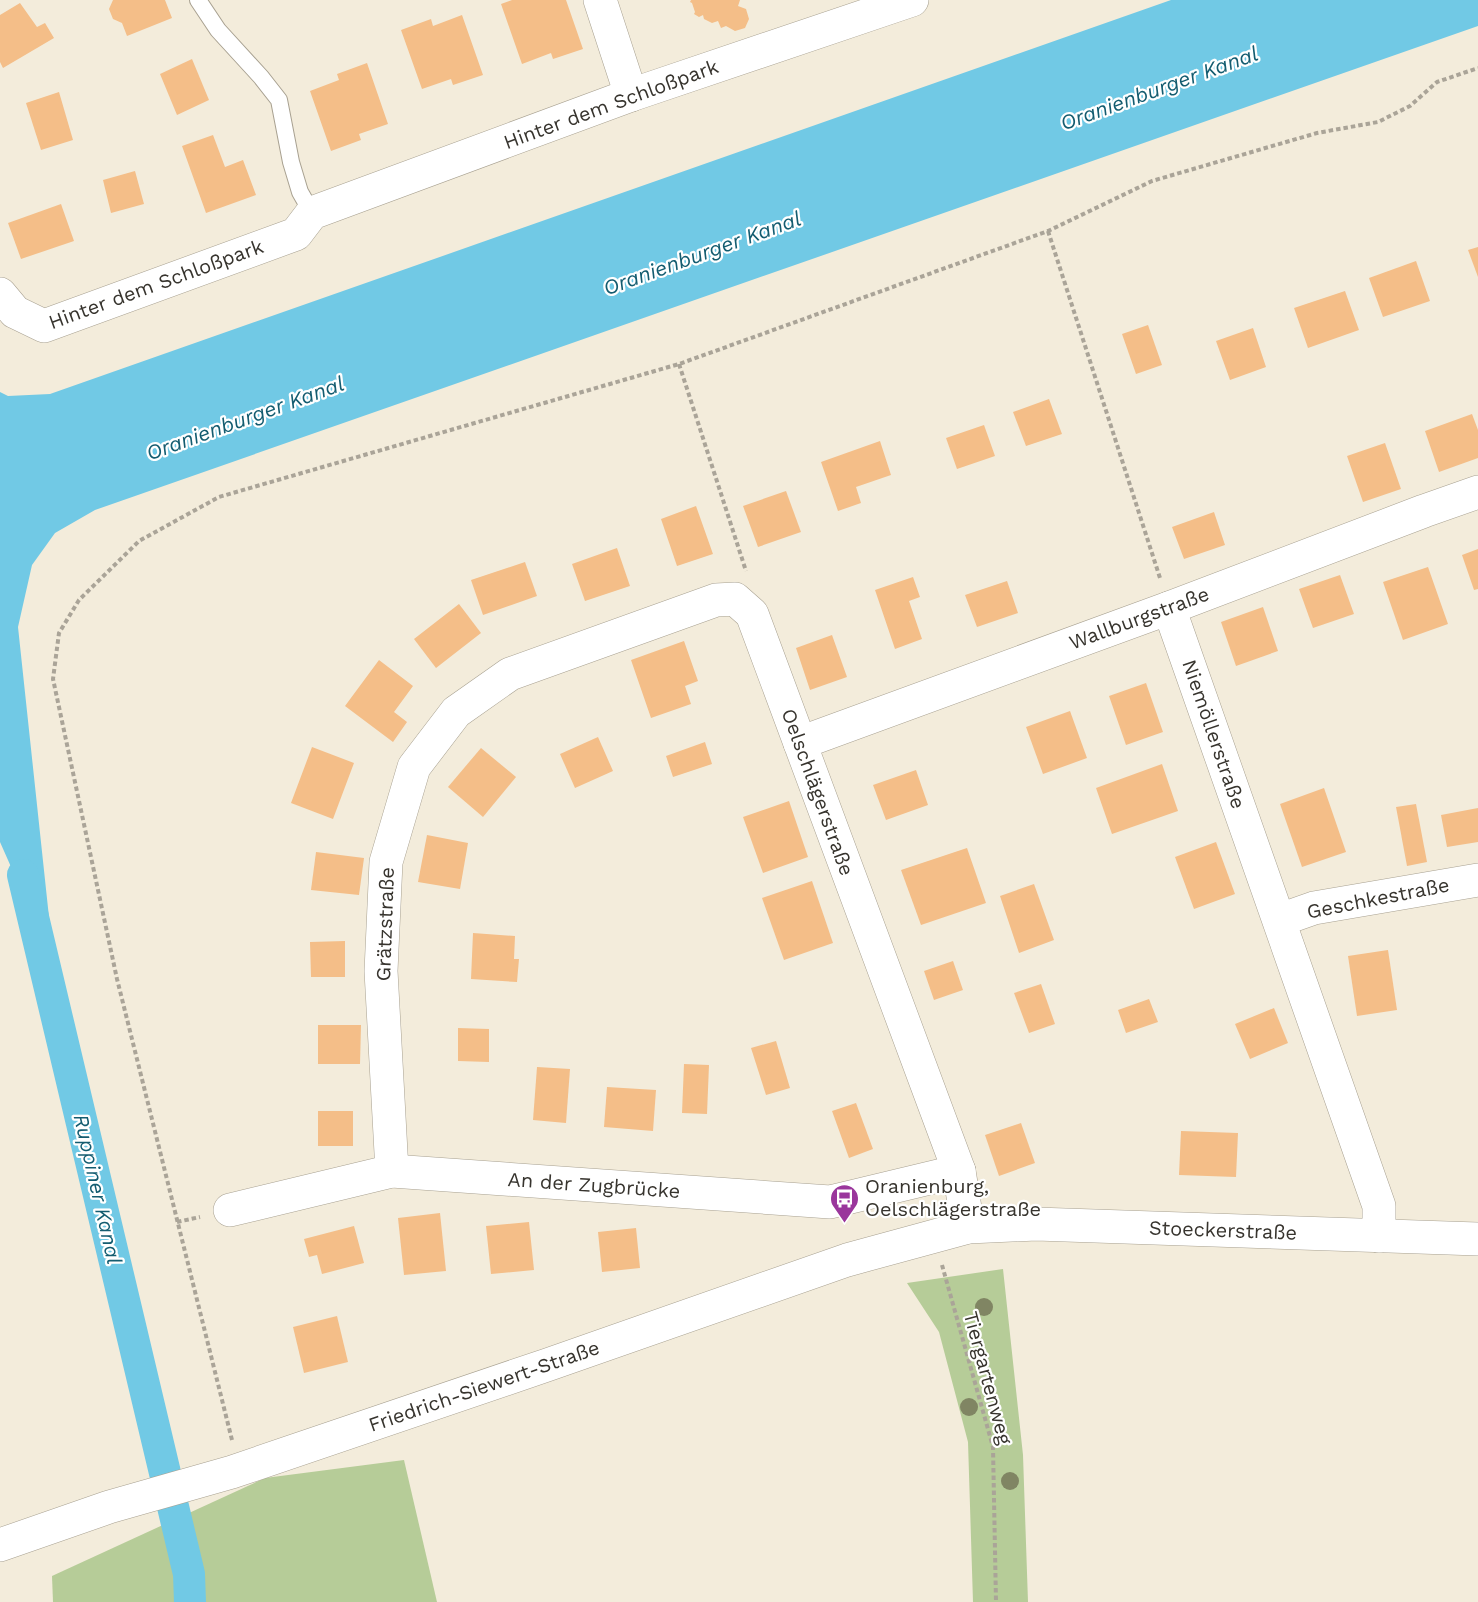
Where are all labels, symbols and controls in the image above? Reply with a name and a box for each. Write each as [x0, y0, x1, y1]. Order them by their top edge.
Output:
water label: Oranienburger Kanal [1057, 41, 1261, 135]
street label: Hinter dem Schloßpark [500, 54, 722, 154]
water label: Oranienburger Kanal [600, 206, 804, 300]
street label: Hinter dem Schloßpark [45, 234, 267, 334]
water label: Oranienburger Kanal [143, 371, 347, 465]
street label: Wallburgstraße [1066, 582, 1212, 654]
street label: Niemöllerstraße [1177, 656, 1251, 812]
street label: Oelschlägerstraße [777, 705, 859, 879]
street label: Grätzstraße [371, 866, 399, 982]
street label: Geschkestraße [1305, 872, 1451, 924]
water label: Ruppiner Kanal [69, 1111, 127, 1267]
street label: An der Zugbrücke [507, 1167, 681, 1203]
place label: Oranienburg, Oelschlägerstraße [865, 1174, 1041, 1221]
bus stop icon: Oranienburg, Oelschlägerstraße [828, 1182, 860, 1224]
street label: Stoeckerstraße [1149, 1215, 1297, 1245]
street label: Tiergartenweg [959, 1309, 1017, 1447]
street label: Friedrich-Siewert-Straße [365, 1335, 603, 1437]

